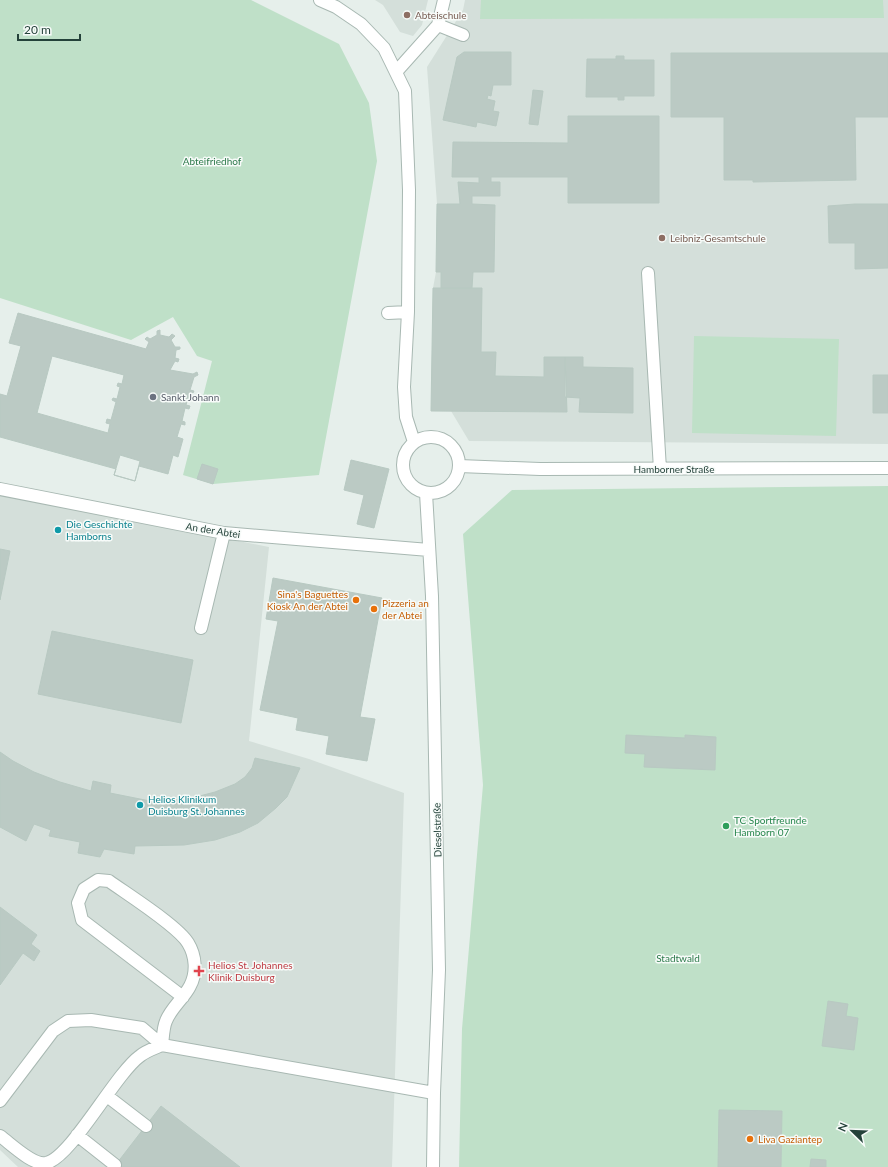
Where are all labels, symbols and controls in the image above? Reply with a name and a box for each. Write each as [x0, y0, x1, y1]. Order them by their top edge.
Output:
place label: Abteischule [415, 9, 466, 21]
marker: Abteischule [402, 10, 412, 20]
scale bar [18, 16, 80, 42]
text: 20 m [24, 22, 51, 37]
park label: Abteifriedhof [183, 155, 242, 167]
place label: Leibniz-Gesamtschule [670, 232, 766, 244]
marker: Leibniz-Gesamtschule [657, 233, 667, 243]
place label: Sankt Johann [161, 391, 219, 403]
marker: Sankt Johann [148, 392, 158, 402]
street label: Hamborner Straße [634, 463, 714, 475]
place label: Die Geschichte Hamborns [66, 518, 132, 542]
street label: An der Abtei [185, 520, 241, 540]
marker: Die Geschichte Hamborns [53, 525, 63, 535]
place label: Sina's Baguettes Kiosk An der Abtei [267, 588, 348, 612]
marker: Sina's Baguettes Kiosk An der Abtei [351, 595, 361, 605]
place label: Pizzeria an der Abtei [382, 597, 429, 621]
marker: Pizzeria an der Abtei [369, 604, 379, 614]
place label: Helios Klinikum Duisburg St. Johannes [148, 793, 245, 817]
marker: Helios Klinikum Duisburg St. Johannes [135, 800, 145, 810]
street label: Dieselstraße [431, 803, 443, 857]
place label: TC Sportfreunde Hamborn 07 [734, 814, 807, 838]
marker: TC Sportfreunde Hamborn 07 [721, 821, 731, 831]
park label: Stadtwald [656, 952, 700, 964]
place label: Helios St. Johannes Klinik Duisburg [208, 959, 293, 983]
marker: Helios St. Johannes Klinik Duisburg [193, 965, 205, 977]
north arrow [832, 1111, 872, 1151]
text: N [835, 1120, 850, 1133]
place label: Liva Gaziantep [758, 1133, 823, 1145]
marker: Liva Gaziantep [745, 1134, 755, 1144]

